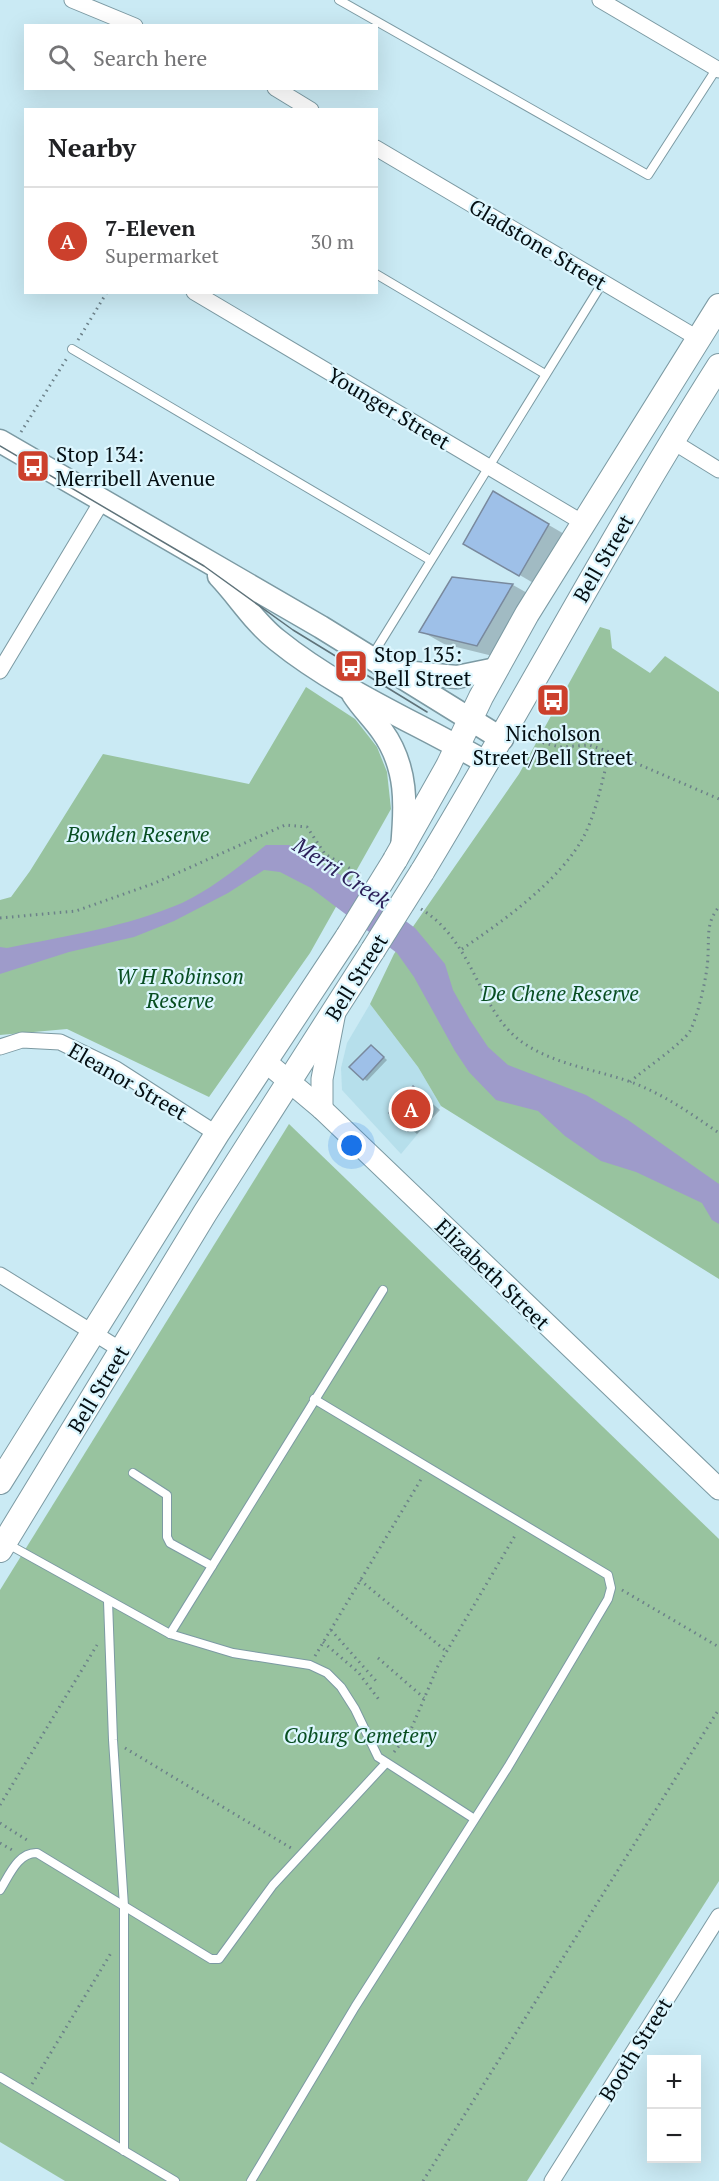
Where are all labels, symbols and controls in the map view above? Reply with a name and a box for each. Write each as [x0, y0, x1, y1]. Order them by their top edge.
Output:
search box [24, 24, 378, 90]
icon: search [45, 41, 78, 74]
text: Search here [93, 43, 207, 72]
text: Nearby [48, 130, 136, 164]
street label: Gladstone Street [464, 192, 612, 296]
text: 7-Eleven [105, 213, 196, 242]
text: A [60, 228, 75, 255]
text: 30 m [311, 228, 354, 255]
text: Supermarket [105, 242, 219, 269]
street label: Younger Street [322, 360, 456, 456]
place label: Stop 134: Merribell Avenue [56, 440, 215, 492]
bus stop icon: Stop 134: Merribell Avenue [15, 448, 51, 484]
street label: Bell Street [567, 509, 640, 607]
place label: Stop 135: Bell Street [374, 640, 471, 692]
bus stop icon: Stop 135: Bell Street [333, 648, 369, 684]
bus stop icon: Nicholson Street/Bell Street [535, 682, 571, 718]
place label: Nicholson Street/Bell Street [473, 719, 633, 771]
park label: Bowden Reserve [66, 820, 210, 848]
water label: Merri Creek [287, 829, 396, 914]
street label: Bell Street [318, 928, 394, 1026]
park label: W H Robinson Reserve [116, 962, 244, 1014]
park label: De Chene Reserve [480, 979, 639, 1007]
street label: Eleanor Street [63, 1036, 193, 1126]
pin: A [392, 1086, 430, 1132]
your location [337, 1131, 366, 1160]
street label: Elizabeth Street [430, 1212, 556, 1336]
street label: Bell Street [61, 1340, 135, 1438]
park label: Coburg Cemetery [284, 1721, 437, 1749]
street label: Booth Street [592, 1992, 678, 2106]
map controls [647, 2055, 701, 2163]
button: + [647, 2055, 701, 2109]
button: − [647, 2109, 701, 2163]

